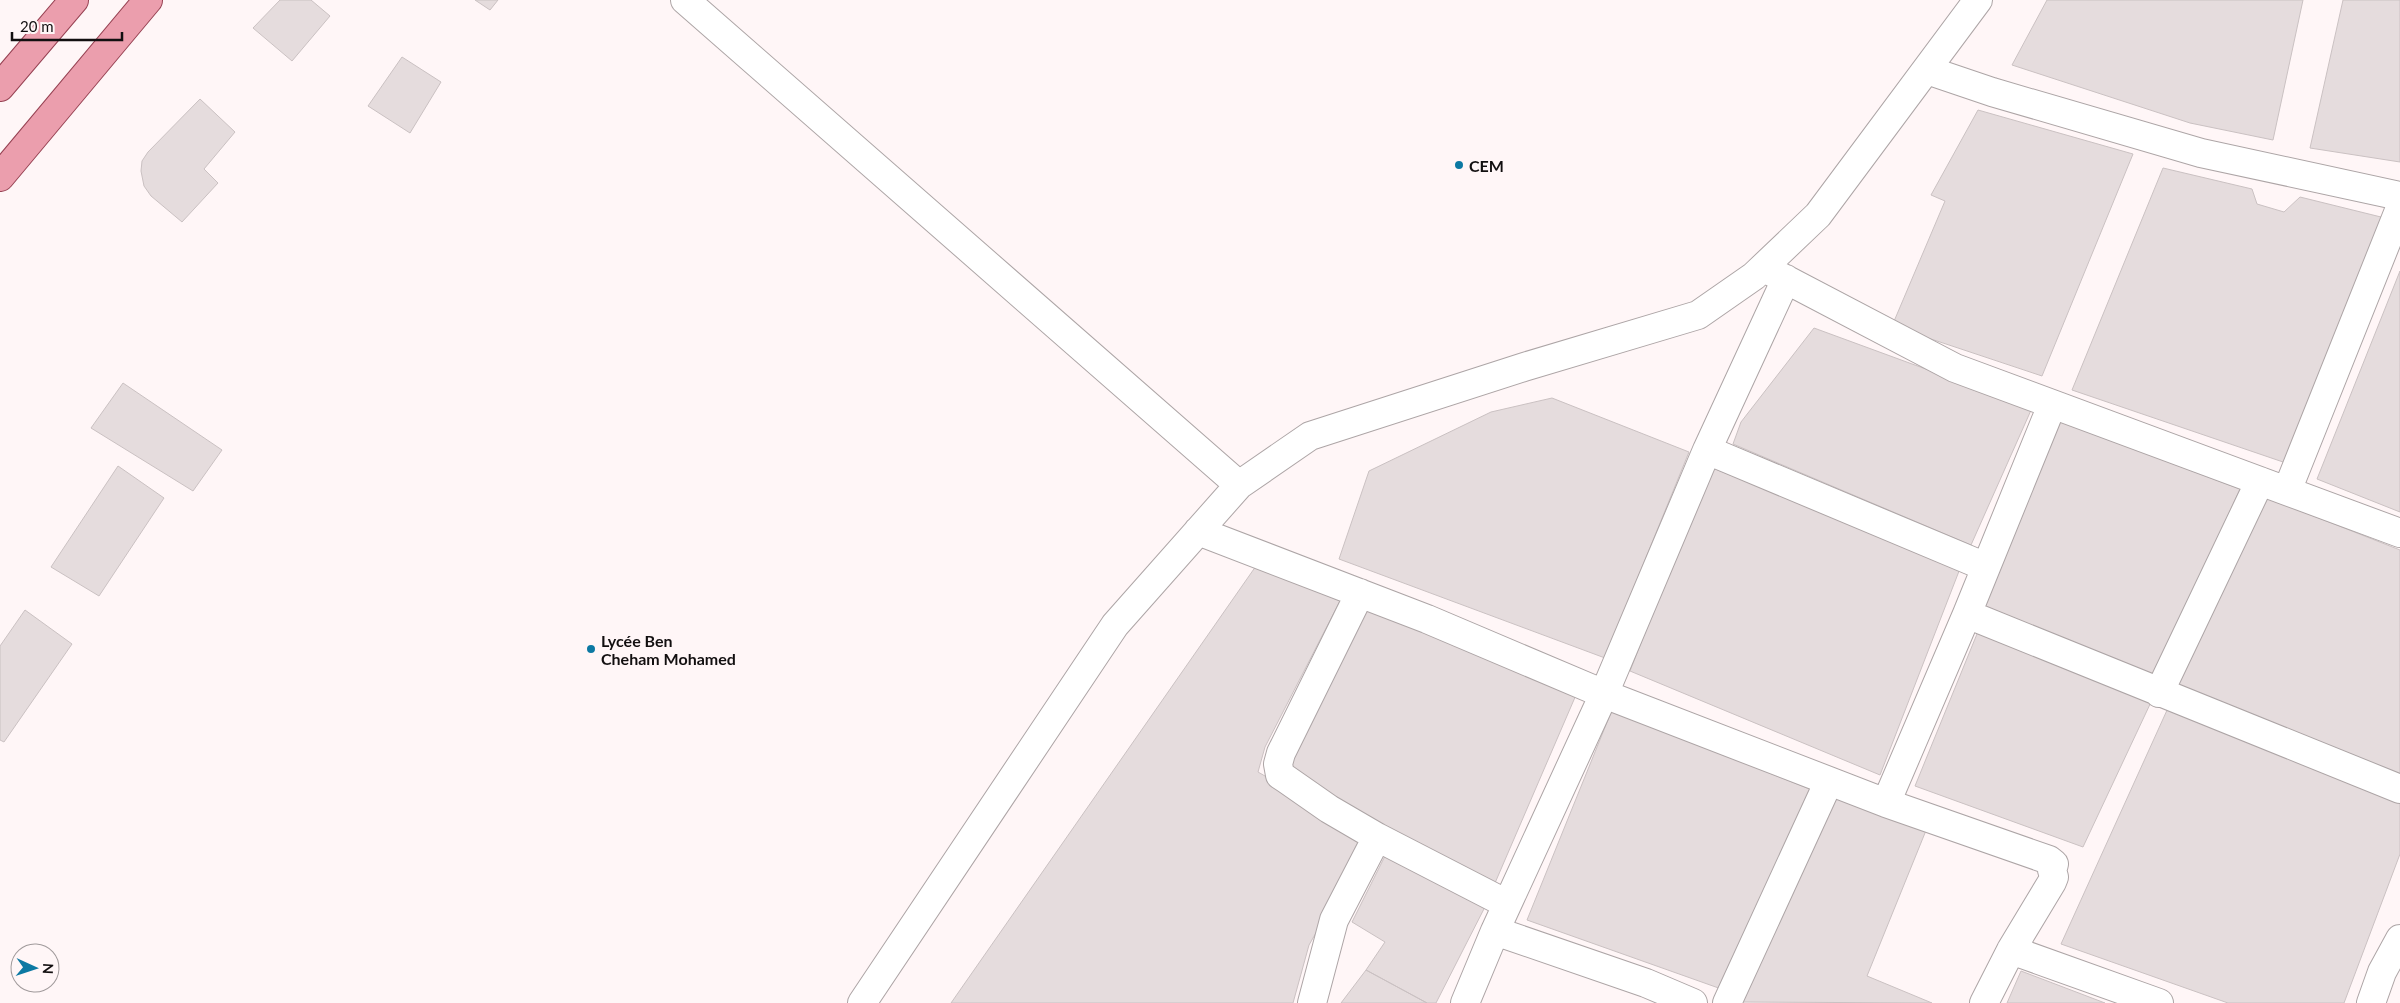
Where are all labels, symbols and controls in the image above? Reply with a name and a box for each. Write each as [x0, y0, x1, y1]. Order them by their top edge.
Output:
scale bar [12, 10, 122, 42]
text: 20 m [20, 17, 54, 35]
place label: CEM [1469, 156, 1504, 175]
marker: CEM [1453, 159, 1465, 171]
place label: Lycée Ben Cheham Mohamed [601, 631, 736, 668]
marker: Lycée Ben Cheham Mohamed [585, 643, 597, 655]
north arrow [10, 943, 60, 993]
text: N [40, 963, 57, 975]

